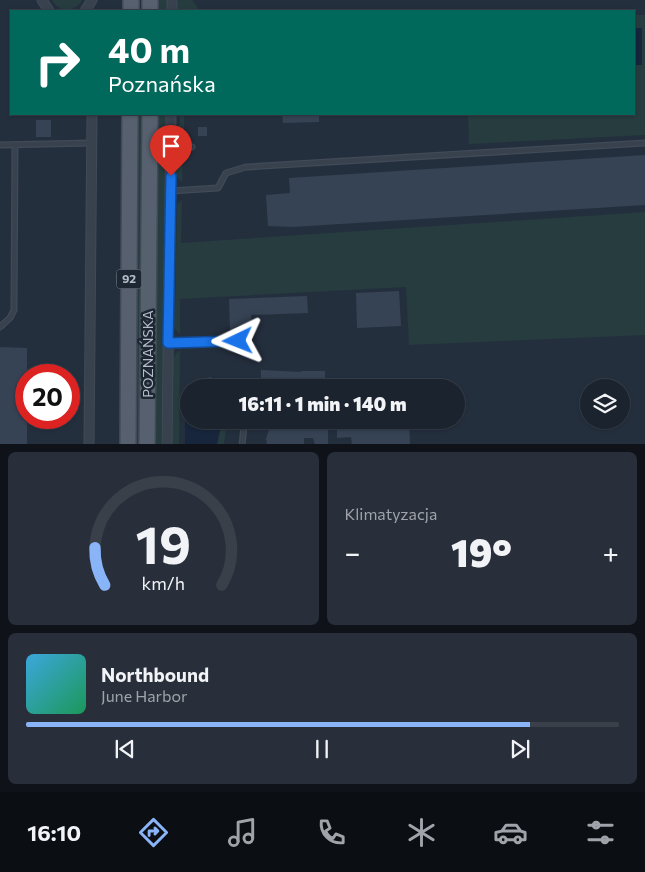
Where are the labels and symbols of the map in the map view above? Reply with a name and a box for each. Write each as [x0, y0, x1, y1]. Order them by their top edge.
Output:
pin [150, 125, 192, 176]
road number: 92 [116, 270, 142, 288]
street label: POZNAŃSKA [139, 310, 156, 398]
position arrow [211, 314, 263, 366]
speed limit sign: 20 [15, 364, 80, 429]

